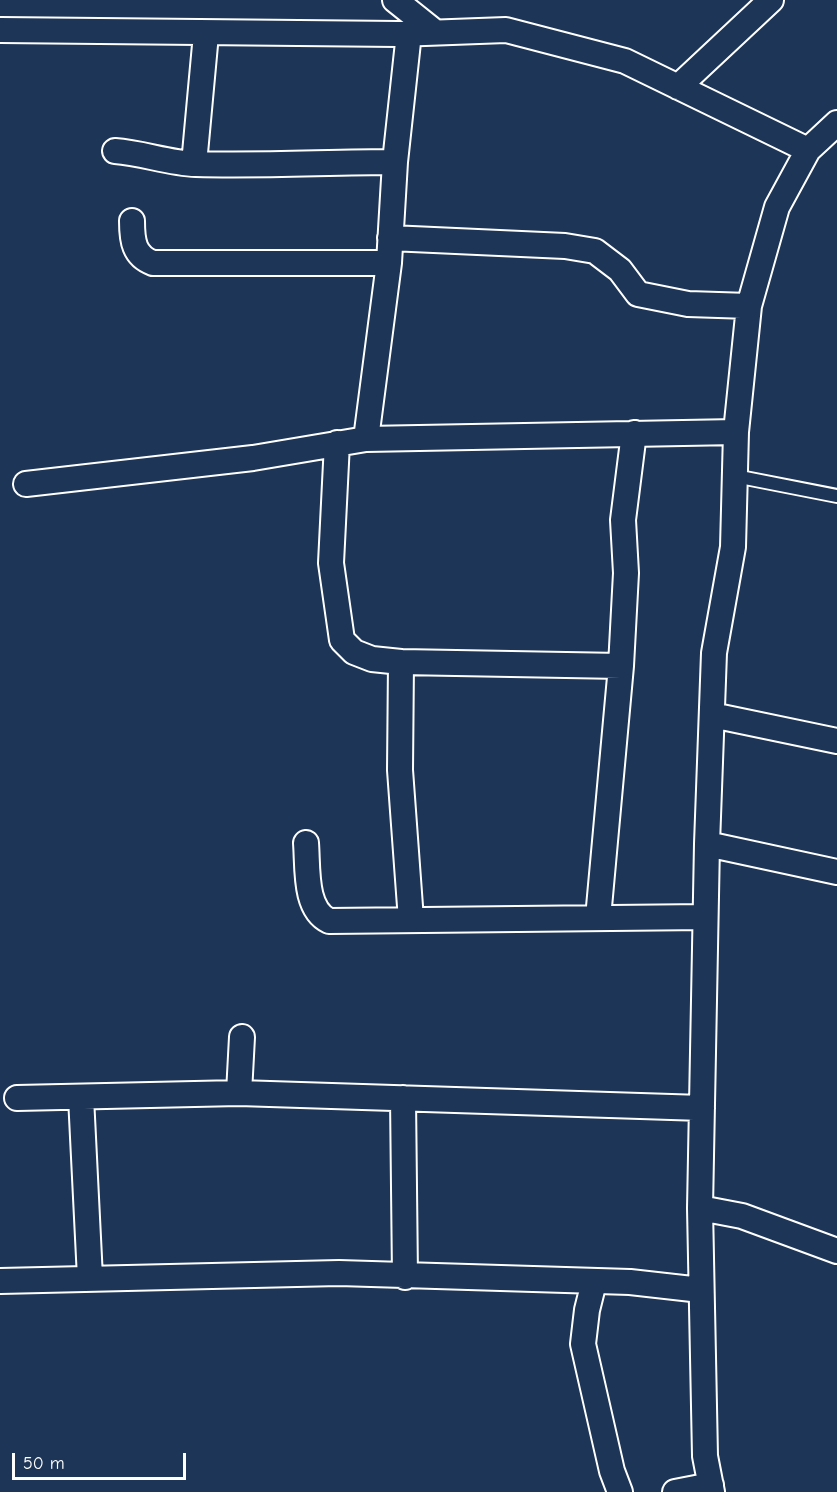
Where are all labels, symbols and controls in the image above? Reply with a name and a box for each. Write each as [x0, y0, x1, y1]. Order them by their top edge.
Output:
scale bar [15, 1441, 189, 1479]
text: 50 m [23, 1453, 65, 1474]

